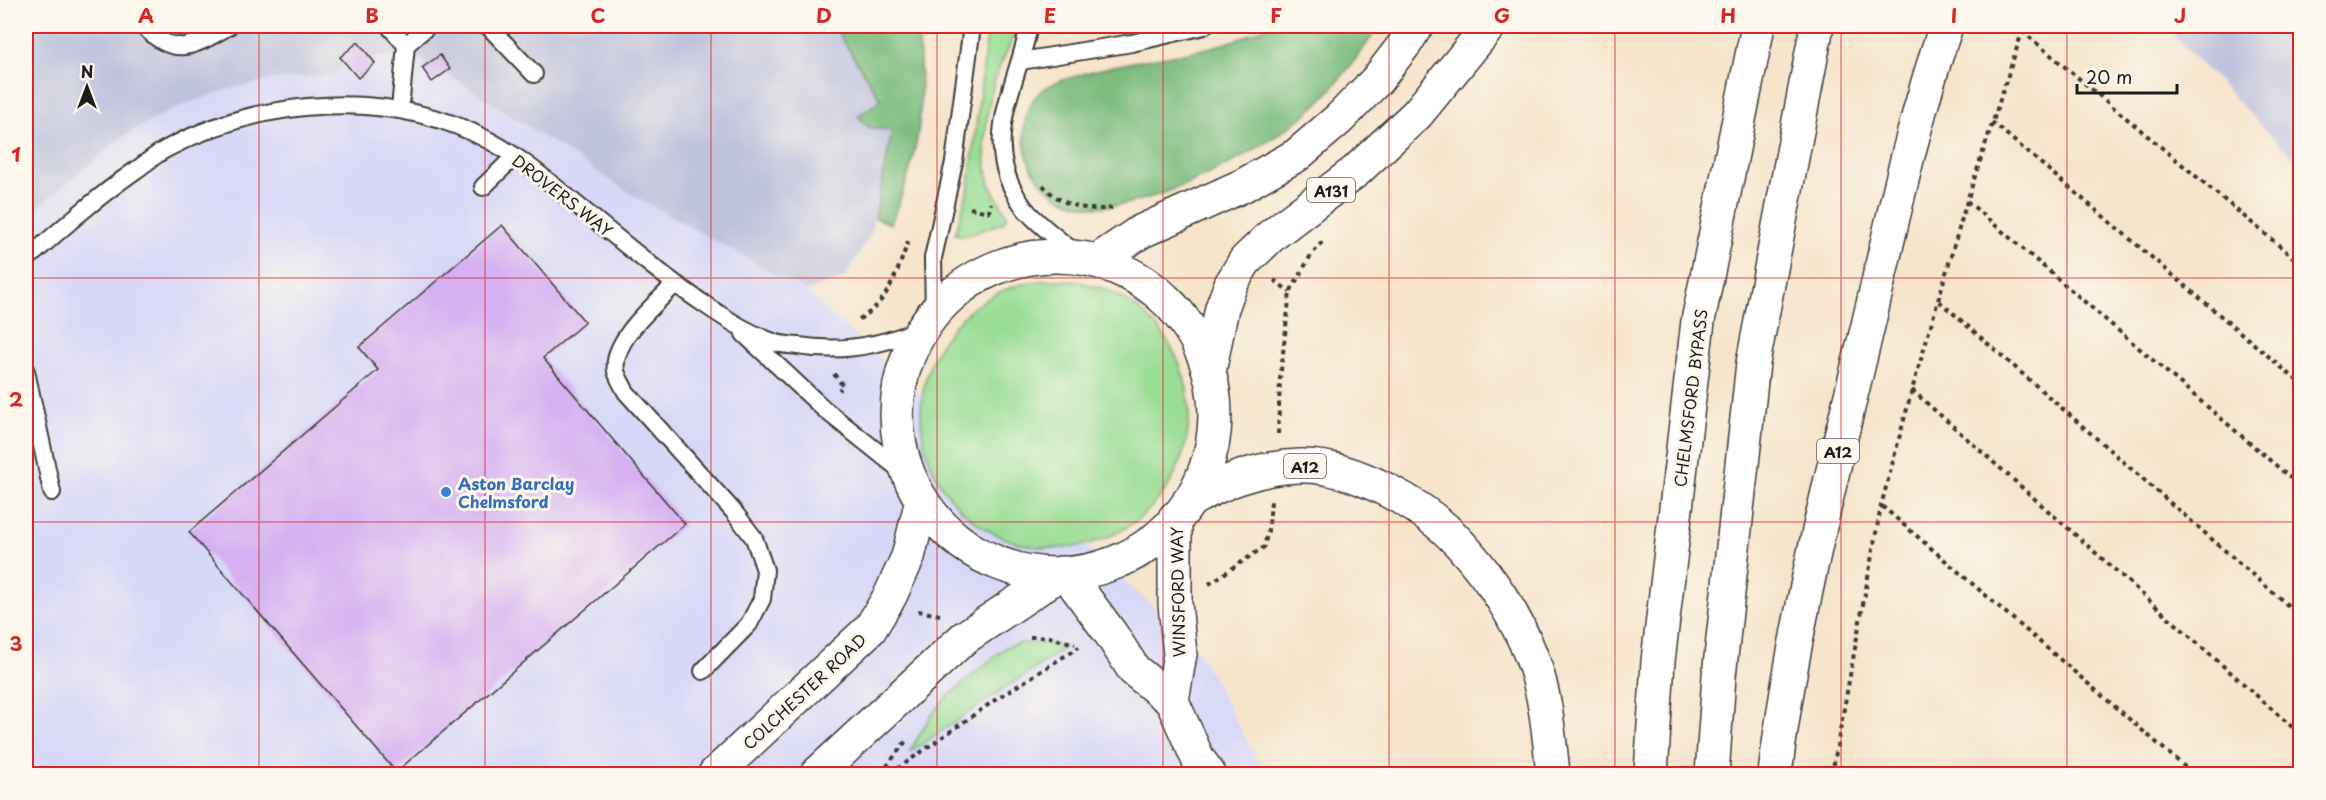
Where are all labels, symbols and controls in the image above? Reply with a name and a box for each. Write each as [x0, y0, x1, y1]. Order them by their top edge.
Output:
text: A [138, 0, 154, 30]
text: B [365, 0, 379, 30]
text: C [590, 0, 606, 30]
text: D [816, 0, 832, 30]
text: E [1044, 0, 1056, 30]
text: F [1270, 0, 1282, 30]
text: G [1494, 0, 1510, 30]
text: H [1720, 0, 1736, 30]
text: I [1951, 0, 1957, 30]
text: J [2174, 0, 2186, 30]
north arrow [57, 57, 117, 117]
scale bar [2077, 57, 2178, 95]
text: N [81, 59, 93, 83]
text: 20 m [2086, 63, 2132, 90]
text: 1 [11, 139, 21, 169]
street label: DROVERS WAY [508, 148, 618, 242]
road number: A131 [1307, 178, 1355, 202]
street label: CHELMSFORD BYPASS [1667, 308, 1713, 488]
text: 2 [9, 384, 23, 414]
road number: A12 [1817, 439, 1859, 463]
road number: A12 [1284, 454, 1326, 478]
place label: Aston Barclay Chelmsford [458, 471, 574, 513]
marker: Aston Barclay Chelmsford [439, 485, 453, 499]
street label: WINSFORD WAY [1164, 526, 1190, 657]
street label: COLCHESTER ROAD [737, 627, 871, 755]
text: 3 [9, 628, 23, 658]

